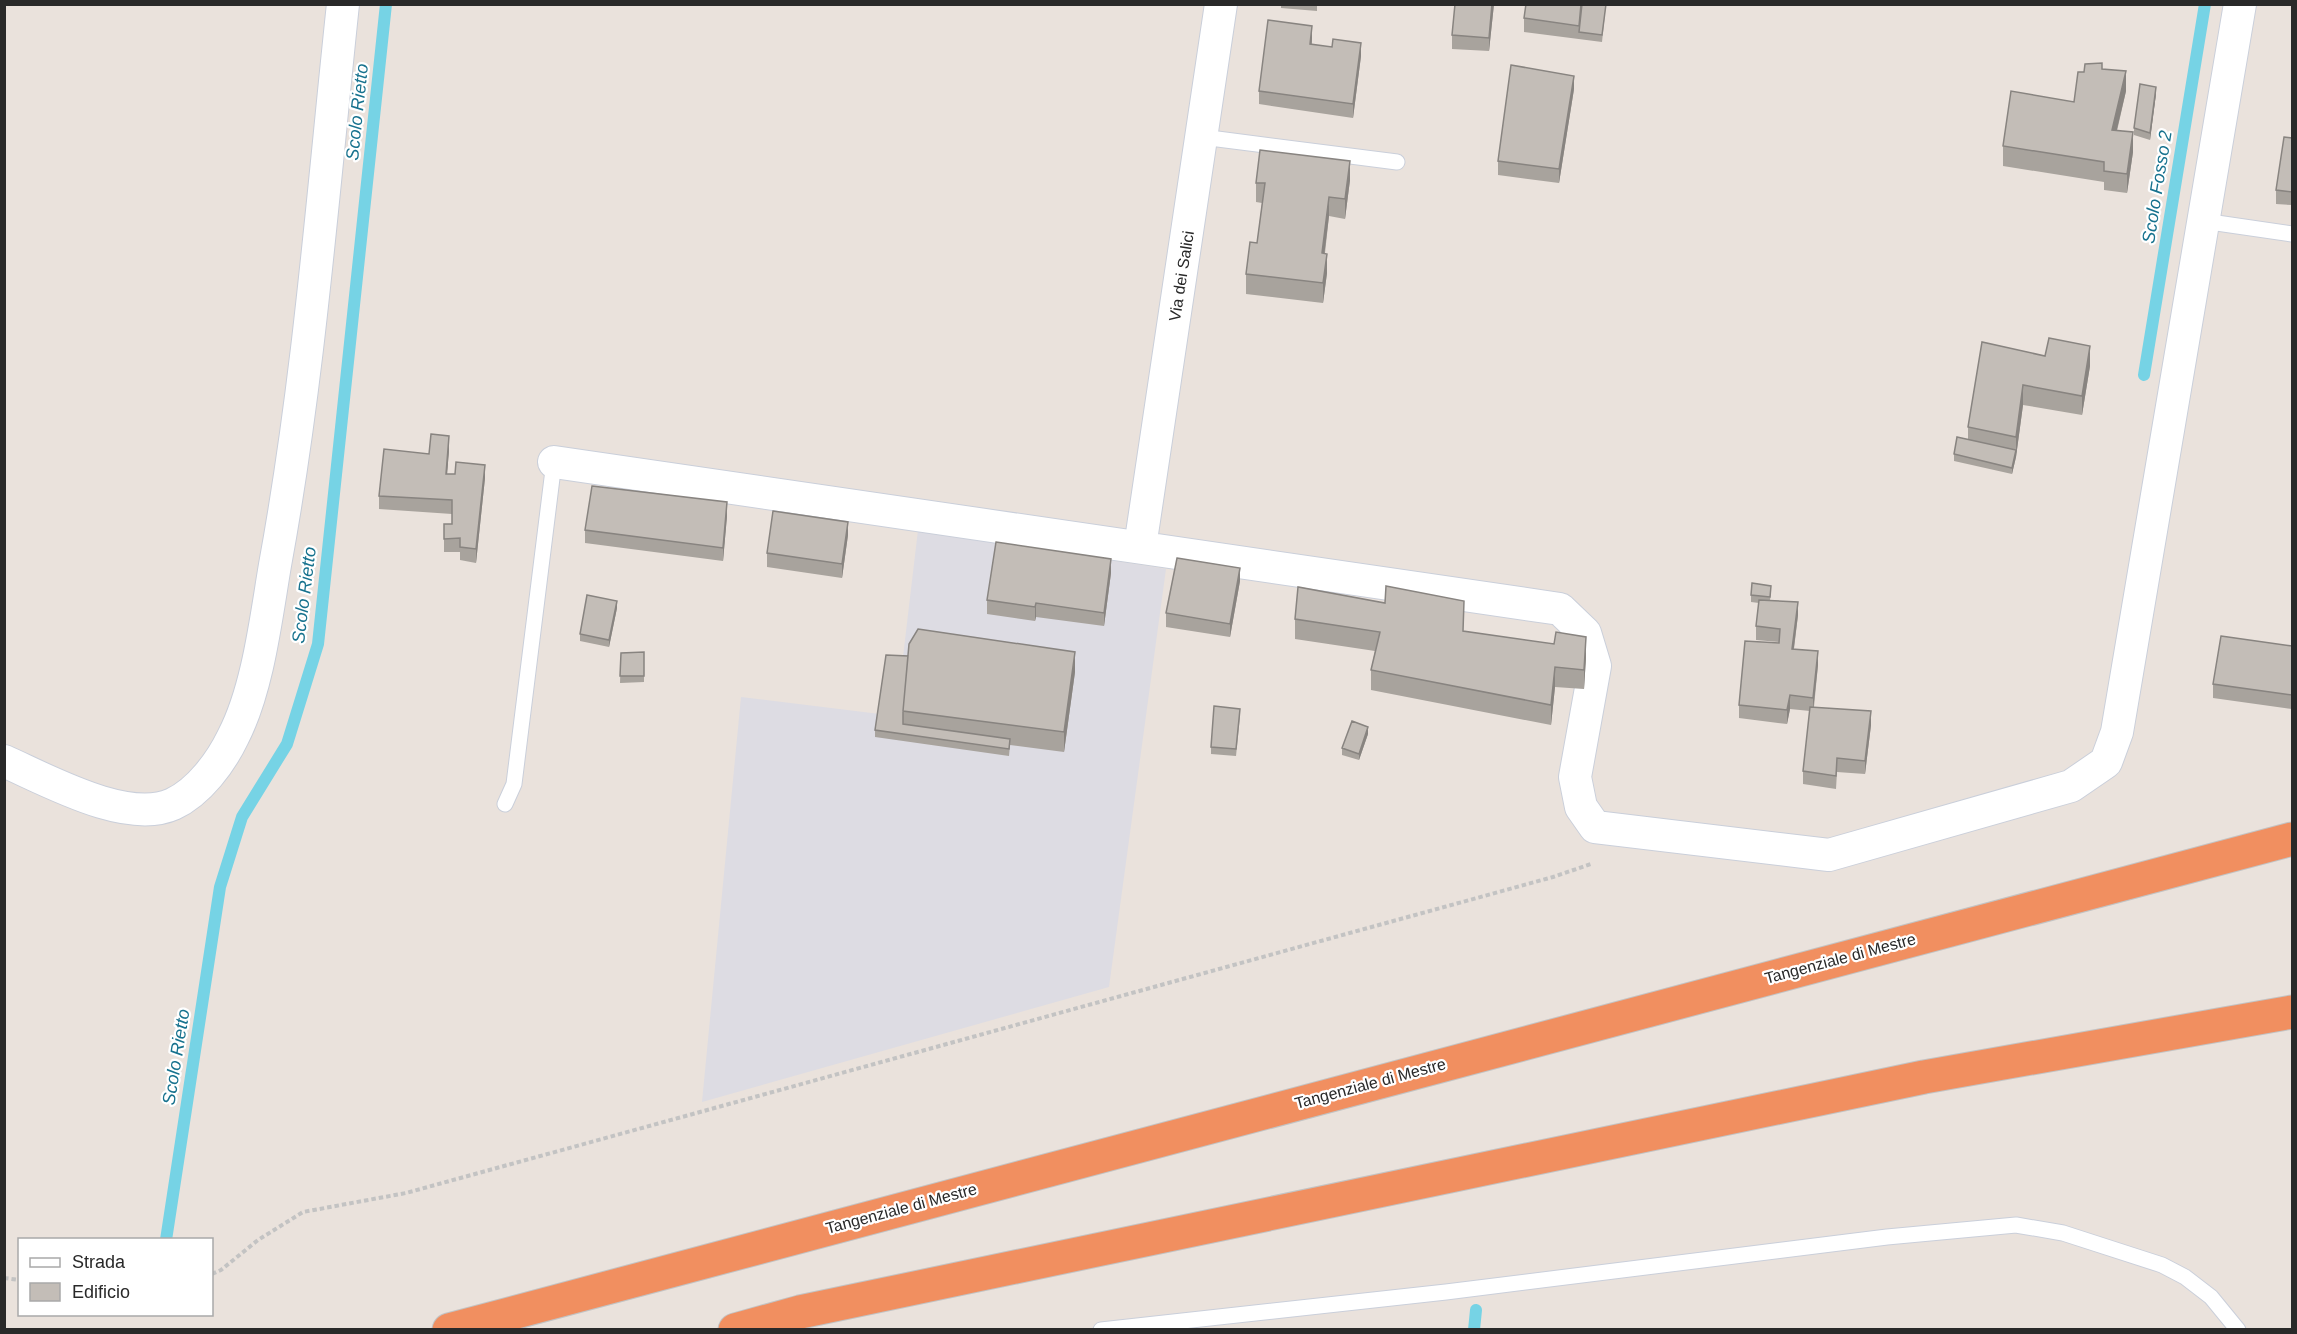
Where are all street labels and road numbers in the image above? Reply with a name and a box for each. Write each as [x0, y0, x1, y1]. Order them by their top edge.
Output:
street label: Via dei Salici [1166, 230, 1197, 323]
street label: Tangenziale di Mestre [1763, 930, 1918, 987]
street label: Tangenziale di Mestre [1293, 1055, 1448, 1112]
street label: Tangenziale di Mestre [824, 1180, 979, 1237]

